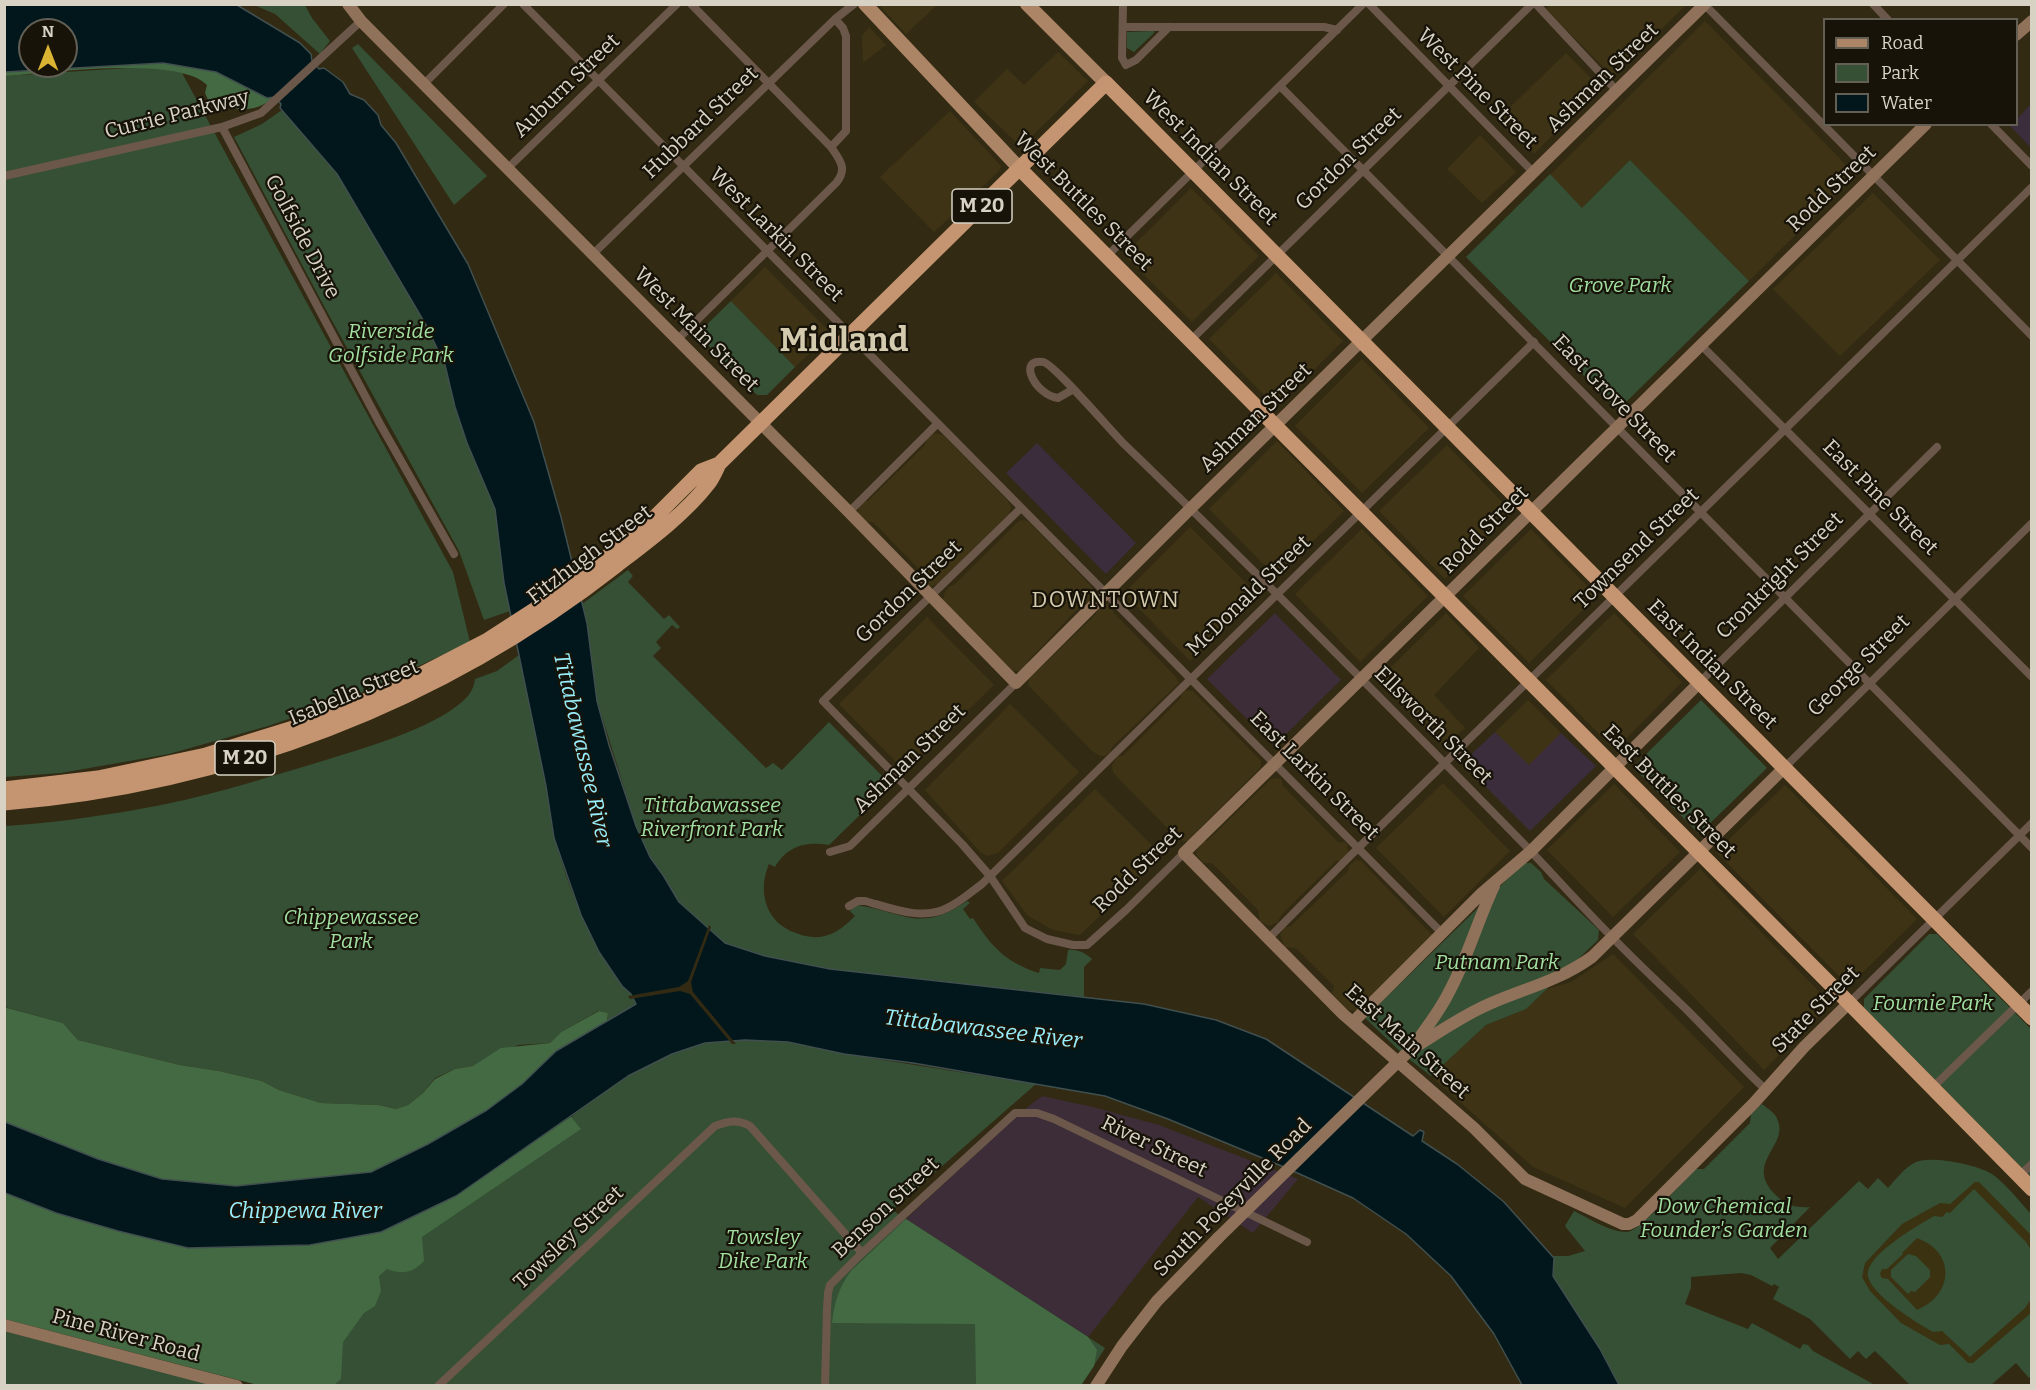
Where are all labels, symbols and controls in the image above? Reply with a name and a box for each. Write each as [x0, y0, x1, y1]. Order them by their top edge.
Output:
north arrow [18, 18, 78, 78]
street label: Ashman Street [1542, 18, 1664, 138]
legend [1823, 18, 2018, 126]
text: N [42, 22, 54, 41]
street label: West Pine Street [1411, 23, 1543, 155]
street label: Auburn Street [509, 29, 625, 143]
text: Road [1881, 32, 1923, 54]
street label: Hubbard Street [638, 62, 764, 184]
text: Park [1881, 62, 1919, 84]
street label: Currie Parkway [102, 85, 252, 145]
street label: West Indian Street [1137, 85, 1283, 231]
text: Water [1881, 92, 1932, 114]
street label: Gordon Street [1291, 102, 1407, 216]
street label: West Buttles Street [1008, 127, 1158, 277]
street label: Rodd Street [1782, 140, 1882, 238]
street label: West Larkin Street [704, 163, 848, 307]
street label: Golfside Drive [259, 171, 345, 303]
road number: M 20 [952, 189, 1012, 223]
street label: West Main Street [628, 262, 764, 398]
park label: Grove Park [1568, 273, 1672, 299]
park label: Riverside Golfside Park [328, 319, 454, 369]
district label: Midland [780, 322, 908, 362]
street label: East Grove Street [1547, 330, 1681, 468]
street label: Ashman Street [1195, 358, 1317, 478]
street label: East Pine Street [1817, 435, 1943, 561]
street label: Rodd Street [1436, 481, 1534, 579]
street label: Townsend Street [1569, 483, 1705, 615]
street label: Fitzhugh Street [523, 500, 657, 610]
street label: Cronkright Street [1711, 507, 1849, 645]
street label: McDonald Street [1182, 530, 1316, 662]
street label: Gordon Street [851, 535, 967, 649]
district label: DOWNTOWN [1031, 588, 1181, 614]
street label: East Indian Street [1642, 595, 1782, 735]
street label: George Street [1803, 610, 1915, 722]
water label: Tittabawassee River [547, 650, 617, 850]
street label: Isabella Street [285, 654, 423, 732]
street label: Ellsworth Street [1369, 662, 1497, 790]
street label: Ashman Street [849, 699, 971, 819]
street label: East Larkin Street [1244, 706, 1384, 846]
street label: East Buttles Street [1597, 720, 1741, 864]
road number: M 20 [215, 741, 275, 775]
park label: Tittabawassee Riverfront Park [641, 793, 783, 843]
street label: Rodd Street [1088, 821, 1188, 919]
park label: Chippewassee Park [283, 905, 419, 955]
park label: Putnam Park [1435, 950, 1559, 976]
street label: State Street [1767, 961, 1865, 1059]
street label: East Main Street [1340, 979, 1474, 1105]
park label: Fournie Park [1873, 991, 1993, 1017]
water label: Tittabawassee River [883, 1005, 1083, 1055]
street label: River Street [1097, 1111, 1211, 1183]
street label: South Poseyville Road [1149, 1114, 1317, 1282]
street label: Benson Street [827, 1152, 945, 1264]
street label: Towsley Street [509, 1181, 629, 1295]
park label: Dow Chemical Founder's Garden [1640, 1194, 1808, 1244]
water label: Chippewa River [228, 1199, 382, 1225]
park label: Towsley Dike Park [718, 1225, 808, 1275]
street label: Pine River Road [49, 1304, 203, 1368]

